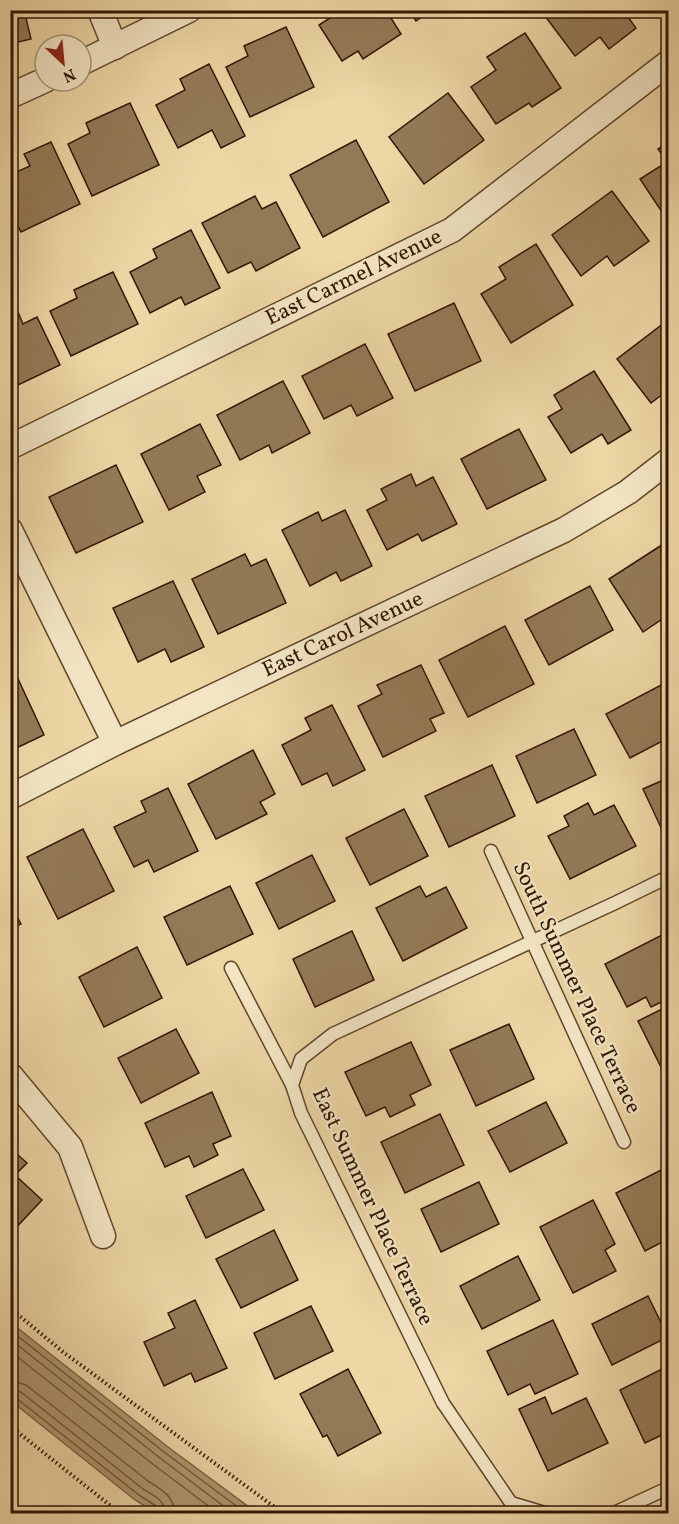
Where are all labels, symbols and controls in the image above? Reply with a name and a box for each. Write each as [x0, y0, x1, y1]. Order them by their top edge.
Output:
north arrow [33, 33, 93, 93]
text: N [58, 62, 79, 87]
street label: East Carmel Avenue [260, 222, 448, 334]
street label: East Carol Avenue [257, 584, 429, 686]
street label: South Summer Place Terrace [504, 857, 648, 1119]
street label: East Summer Place Terrace [303, 1083, 441, 1331]

